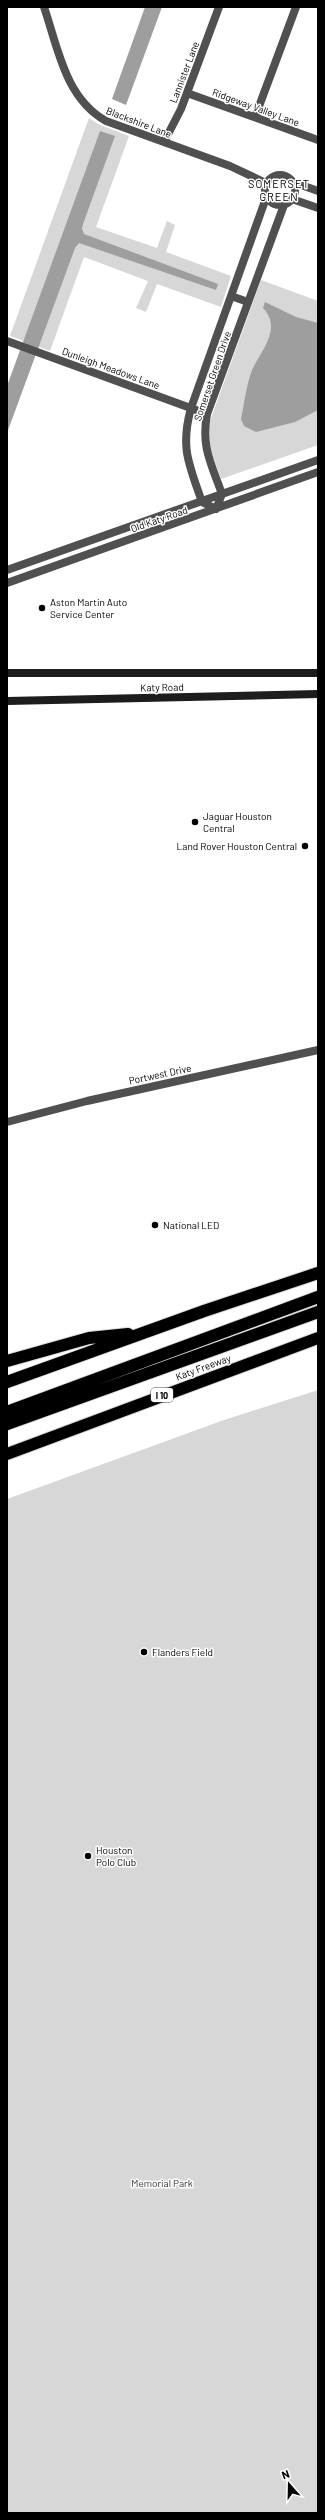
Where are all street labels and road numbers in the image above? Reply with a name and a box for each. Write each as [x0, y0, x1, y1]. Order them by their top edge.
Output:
street label: Lannister Lane [167, 40, 201, 104]
street label: Ridgeway Valley Lane [211, 86, 301, 128]
street label: Blackshire Lane [105, 104, 173, 140]
street label: Somerset Green Drive [191, 330, 233, 422]
street label: Dunleigh Meadows Lane [60, 345, 162, 391]
street label: Old Katy Road [129, 504, 189, 534]
street label: Katy Road [140, 681, 184, 693]
street label: Portwest Drive [128, 1062, 192, 1086]
street label: Katy Freeway [174, 1351, 233, 1383]
road number: I 10 [151, 1388, 173, 1402]

